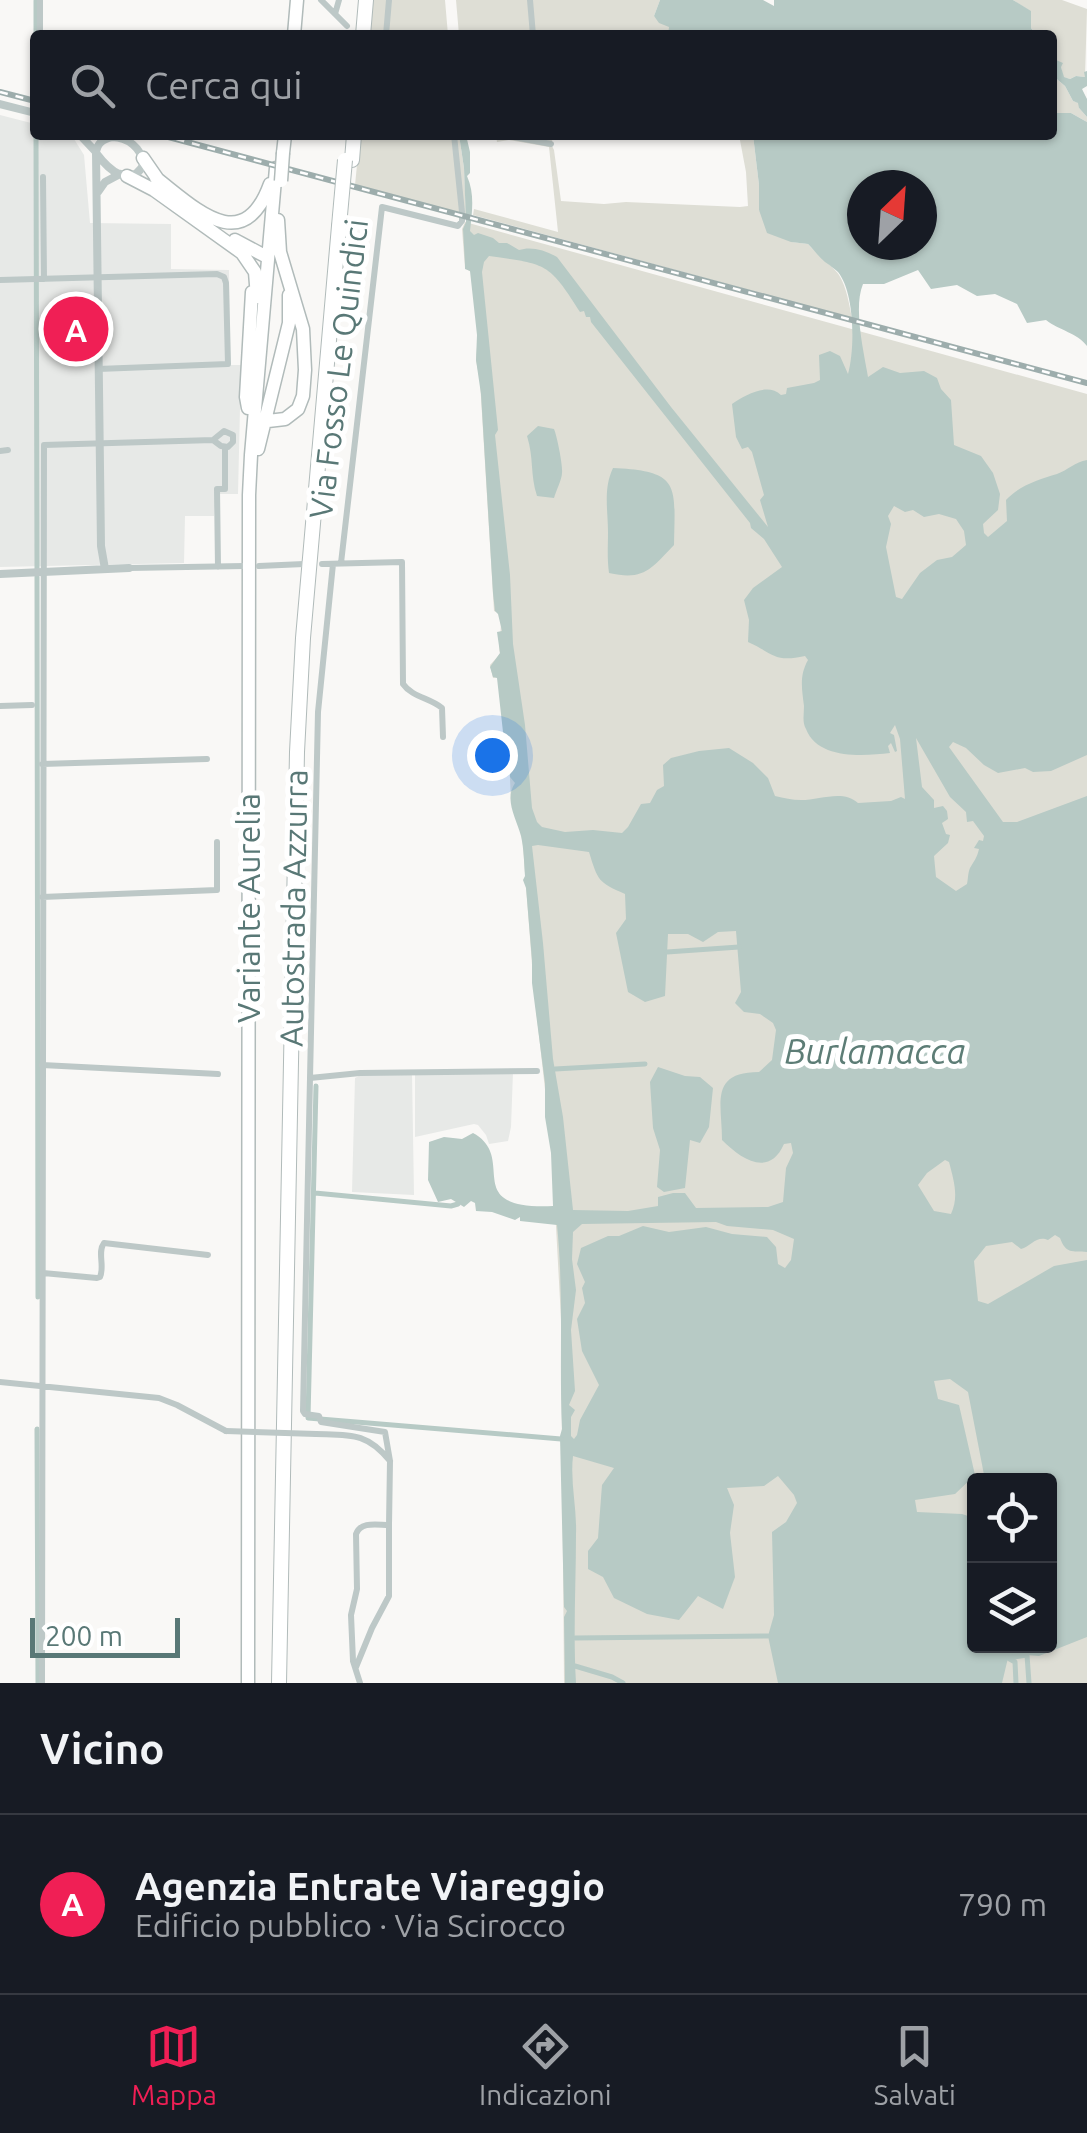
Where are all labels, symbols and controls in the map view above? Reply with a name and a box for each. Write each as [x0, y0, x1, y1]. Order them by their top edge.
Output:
search box [30, 30, 1057, 140]
icon: search [65, 58, 120, 113]
text: Cerca qui [145, 64, 303, 106]
north arrow [847, 170, 937, 260]
street label: Via Fosso Le Quindici [302, 217, 374, 521]
pin: A [44, 292, 108, 366]
your location [467, 730, 518, 781]
street label: Autostrada Azzurra [273, 769, 313, 1047]
street label: Variante Aurelia [230, 793, 266, 1023]
water label: Burlamacca [784, 1031, 966, 1071]
map controls [967, 1473, 1057, 1653]
button: locate [967, 1473, 1057, 1563]
button: layers [967, 1563, 1057, 1653]
scale bar [30, 1613, 180, 1658]
text: 200 m [45, 1620, 123, 1651]
text: Vicino [40, 1725, 165, 1772]
text: Agenzia Entrate Viareggio [135, 1865, 605, 1907]
text: A [61, 1886, 84, 1922]
text: 790 m [958, 1886, 1047, 1922]
text: Edificio pubblico · Via Scirocco [135, 1907, 566, 1943]
tab: Mappa [131, 2019, 217, 2110]
tab: Indicazioni [479, 2019, 612, 2110]
tab: Salvati [874, 2019, 956, 2110]

